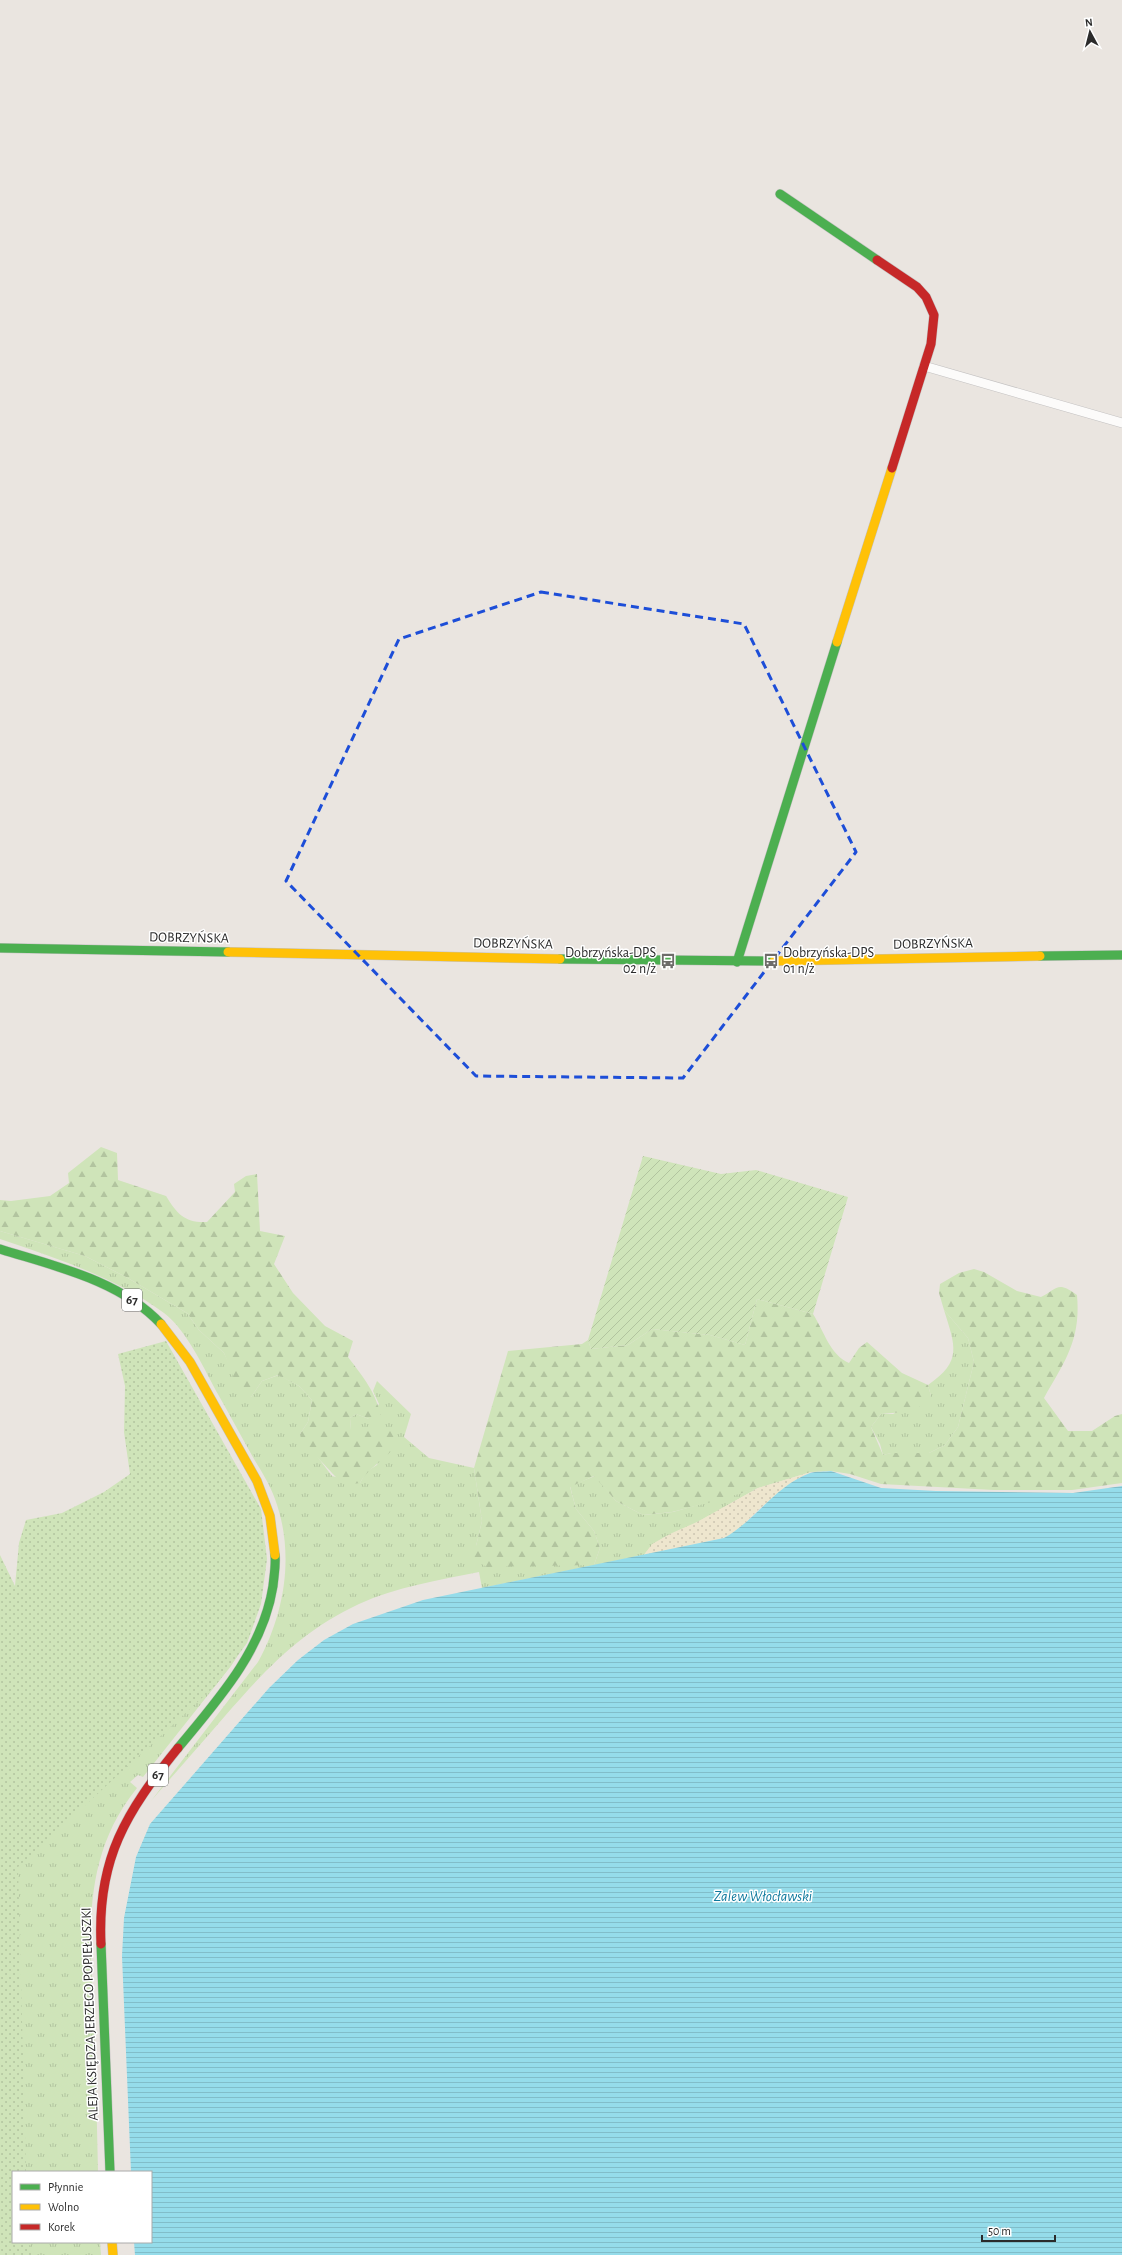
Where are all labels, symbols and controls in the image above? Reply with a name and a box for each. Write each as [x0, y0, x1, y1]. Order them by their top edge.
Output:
north arrow [1070, 12, 1110, 52]
text: N [1084, 17, 1093, 28]
street label: DOBRZYŃSKA [149, 927, 229, 946]
street label: DOBRZYŃSKA [473, 933, 553, 952]
street label: DOBRZYŃSKA [893, 933, 973, 952]
place label: Dobrzyńska-DPS 02 n/ż [565, 946, 656, 976]
place label: Dobrzyńska-DPS 01 n/ż [783, 946, 874, 976]
bus stop icon: Dobrzyńska-DPS 02 n/ż [659, 952, 677, 970]
bus stop icon: Dobrzyńska-DPS 01 n/ż [762, 952, 780, 970]
road number: 67 [122, 1289, 142, 1311]
road number: 67 [148, 1764, 168, 1786]
water label: Zalew Włocławski [714, 1889, 812, 1904]
street label: ALEJA KSIĘDZA JERZEGO POPIEŁUSZKI [79, 1907, 101, 2121]
legend [12, 2171, 152, 2243]
text: Płynnie [48, 2181, 83, 2194]
text: Wolno [48, 2201, 79, 2213]
scale bar [982, 2217, 1055, 2243]
text: Korek [48, 2221, 75, 2233]
text: 50 m [988, 2225, 1011, 2237]

